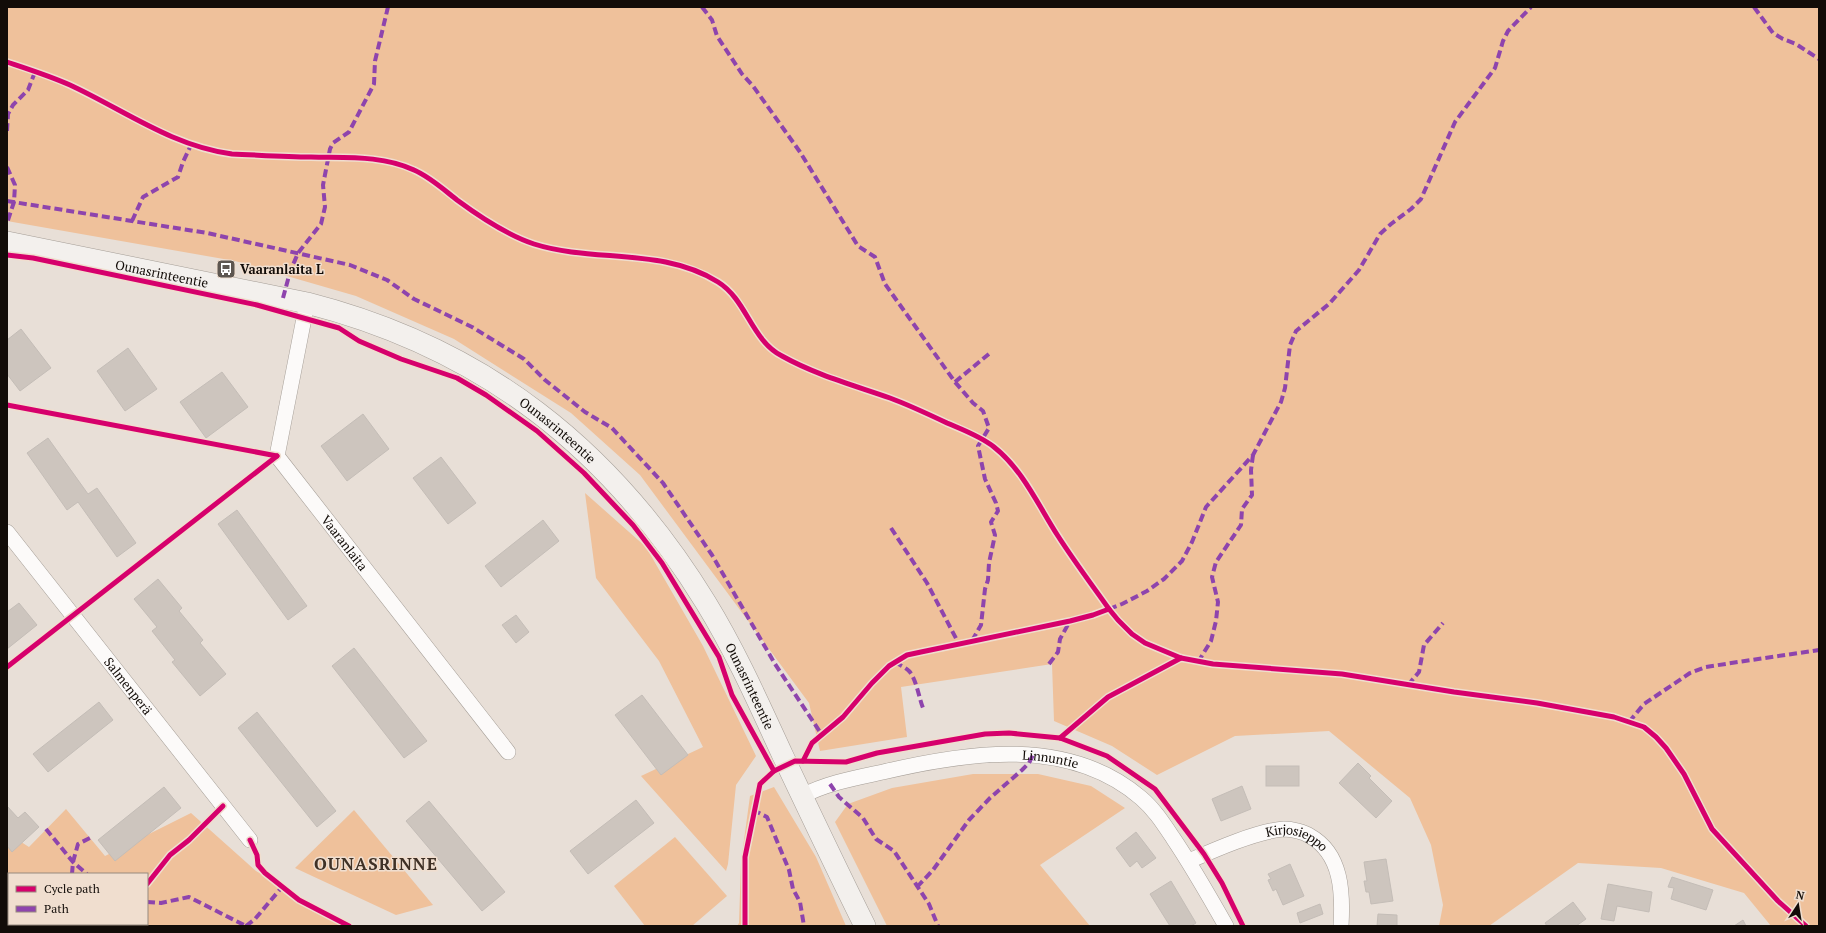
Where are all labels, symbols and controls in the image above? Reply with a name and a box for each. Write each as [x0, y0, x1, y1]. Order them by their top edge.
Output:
street label: Ounasrinteentie [114, 255, 210, 292]
bus stop icon: Vaaranlaita L [215, 258, 237, 280]
place label: Vaaranlaita L [240, 260, 324, 278]
street label: Ounasrinteentie [516, 393, 600, 467]
street label: Vaaranlaita [317, 511, 372, 575]
street label: Ounasrinteentie [721, 639, 779, 732]
street label: Salmenperä [100, 653, 157, 719]
street label: Linnuntie [1022, 745, 1081, 772]
street label: Kirjosieppo [1264, 820, 1332, 855]
district label: OUNASRINNE [314, 852, 438, 875]
legend [8, 873, 148, 925]
text: Cycle path [44, 881, 100, 896]
north arrow [1778, 885, 1818, 925]
text: N [1795, 888, 1806, 903]
text: Path [44, 901, 69, 916]

